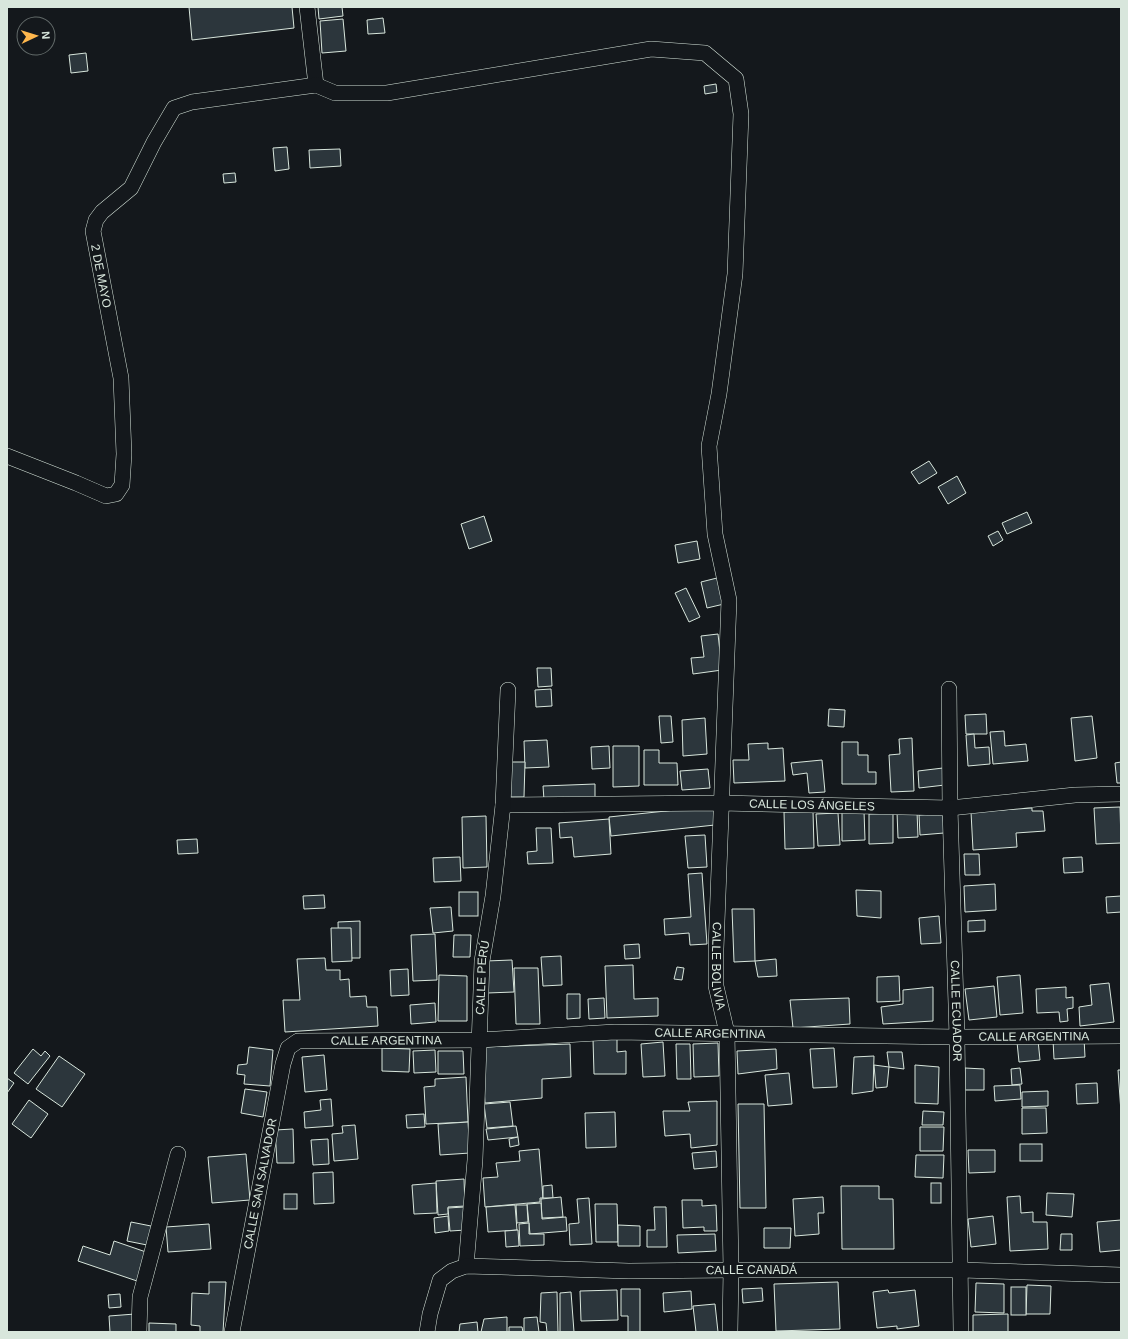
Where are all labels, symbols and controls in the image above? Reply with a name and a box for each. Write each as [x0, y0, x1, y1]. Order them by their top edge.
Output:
north arrow [16, 16, 56, 56]
text: N [40, 31, 52, 40]
street label: 2 DE MAYO [88, 243, 114, 309]
street label: CALLE LOS ÁNGELES [749, 797, 875, 813]
street label: CALLE BOLIVIA [709, 922, 728, 1011]
street label: CALLE PERÚ [473, 939, 492, 1015]
street label: CALLE ECUADOR [948, 960, 964, 1062]
street label: CALLE ARGENTINA [654, 1026, 765, 1041]
street label: CALLE ARGENTINA [978, 1029, 1089, 1044]
street label: CALLE ARGENTINA [331, 1033, 442, 1048]
street label: CALLE SAN SALVADOR [241, 1117, 280, 1250]
street label: CALLE CANADÁ [706, 1262, 797, 1277]

